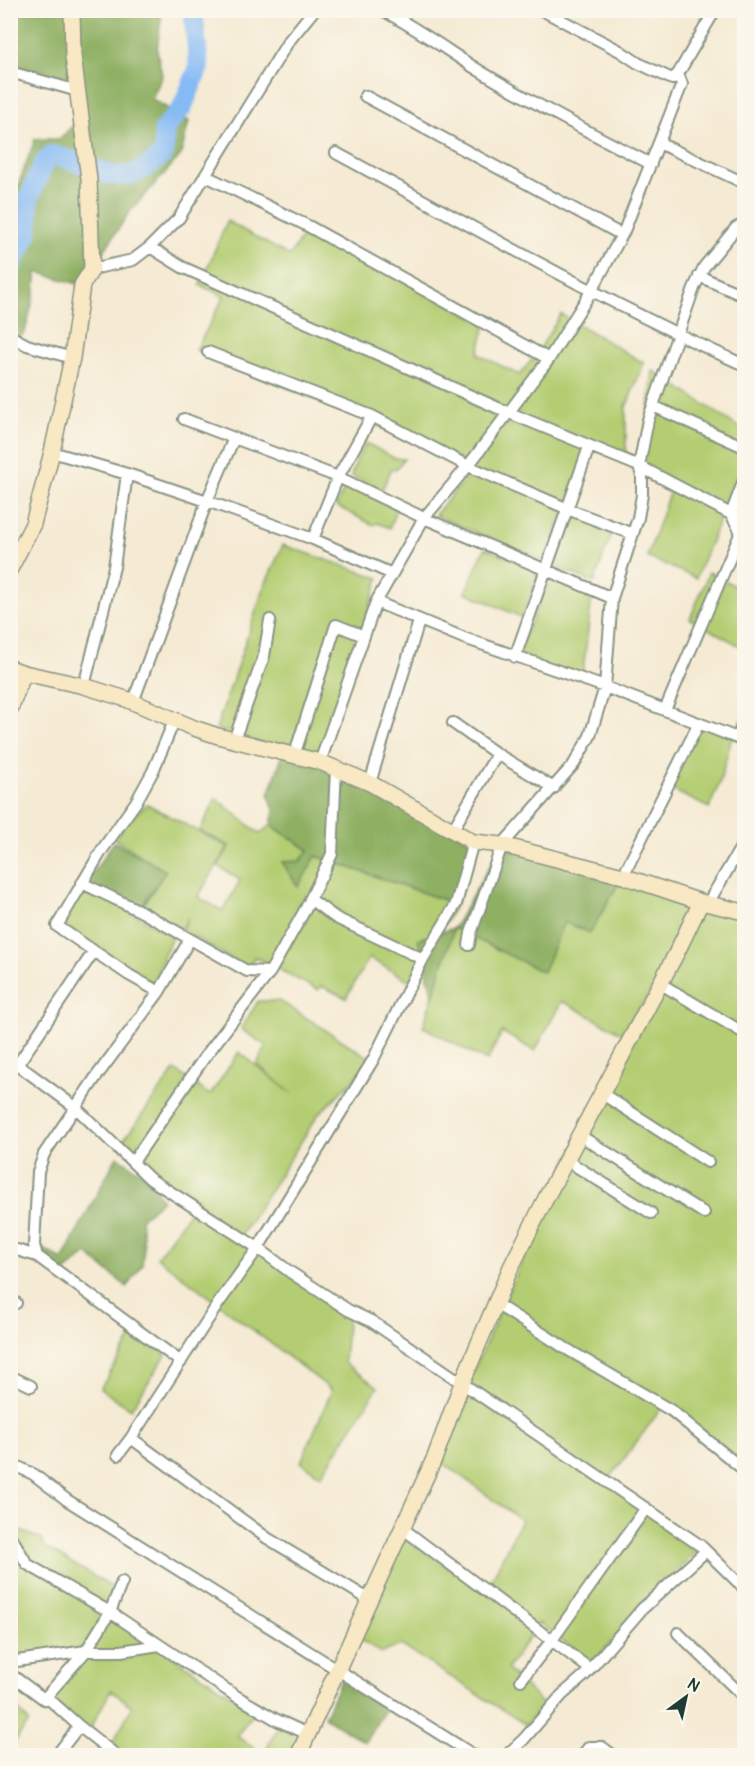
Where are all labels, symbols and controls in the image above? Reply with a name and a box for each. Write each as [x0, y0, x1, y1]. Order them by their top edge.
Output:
north arrow [656, 1667, 716, 1727]
text: N [684, 1674, 704, 1697]

